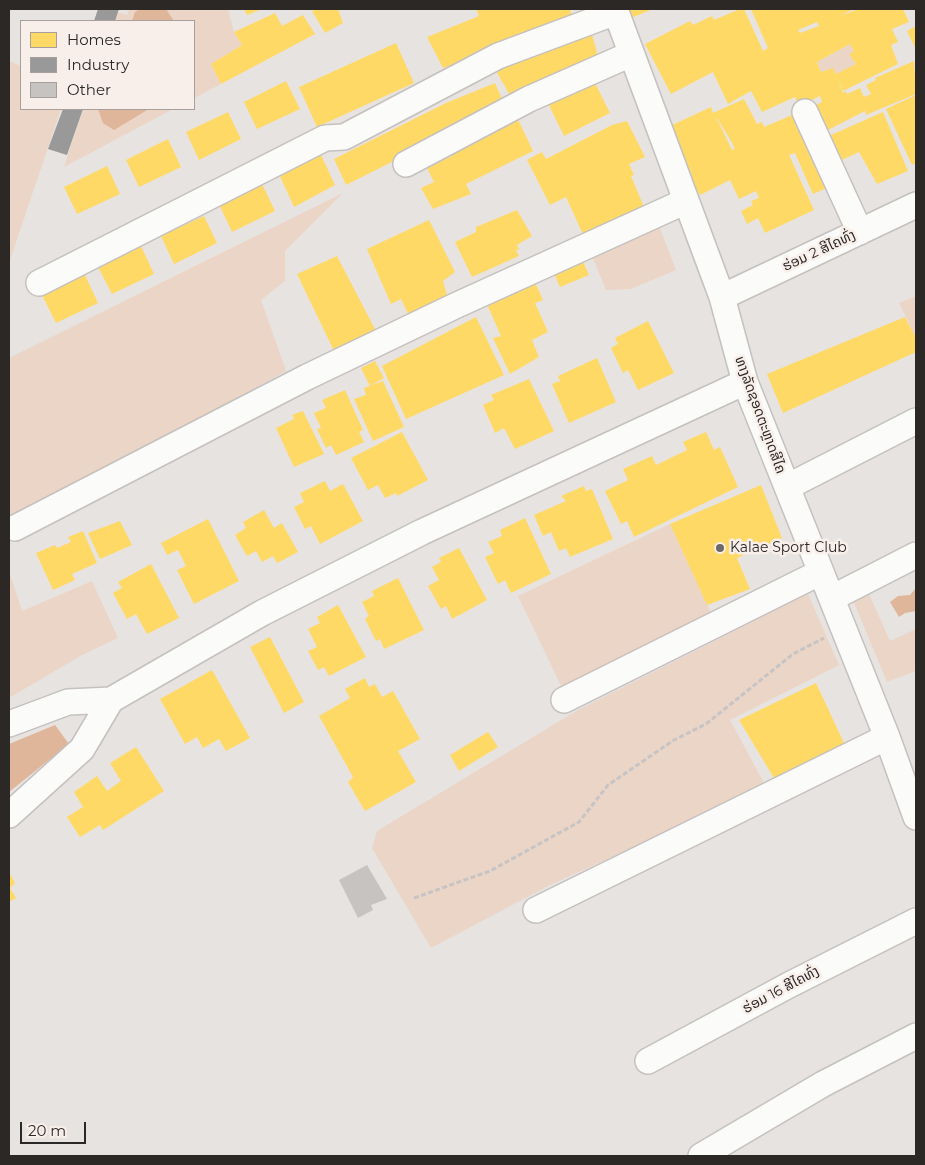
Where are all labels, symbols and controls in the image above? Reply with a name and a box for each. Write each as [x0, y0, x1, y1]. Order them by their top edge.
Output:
legend [20, 20, 195, 110]
text: Homes [67, 30, 121, 49]
text: Industry [67, 55, 129, 74]
text: Other [67, 80, 111, 99]
street label: ຮ່ອມ 2 ສີໄຄທົ່ງ [780, 227, 858, 275]
street label: ທາງລັດຊອດຕະຫຼາດສີໄຄ [731, 354, 789, 476]
place label: Kalae Sport Club [730, 540, 847, 556]
marker: Kalae Sport Club [714, 542, 726, 554]
street label: ຮ່ອມ 16 ສີໄຄທົ່ງ [740, 963, 822, 1017]
scale bar [22, 1112, 89, 1144]
text: 20 m [28, 1121, 66, 1140]

